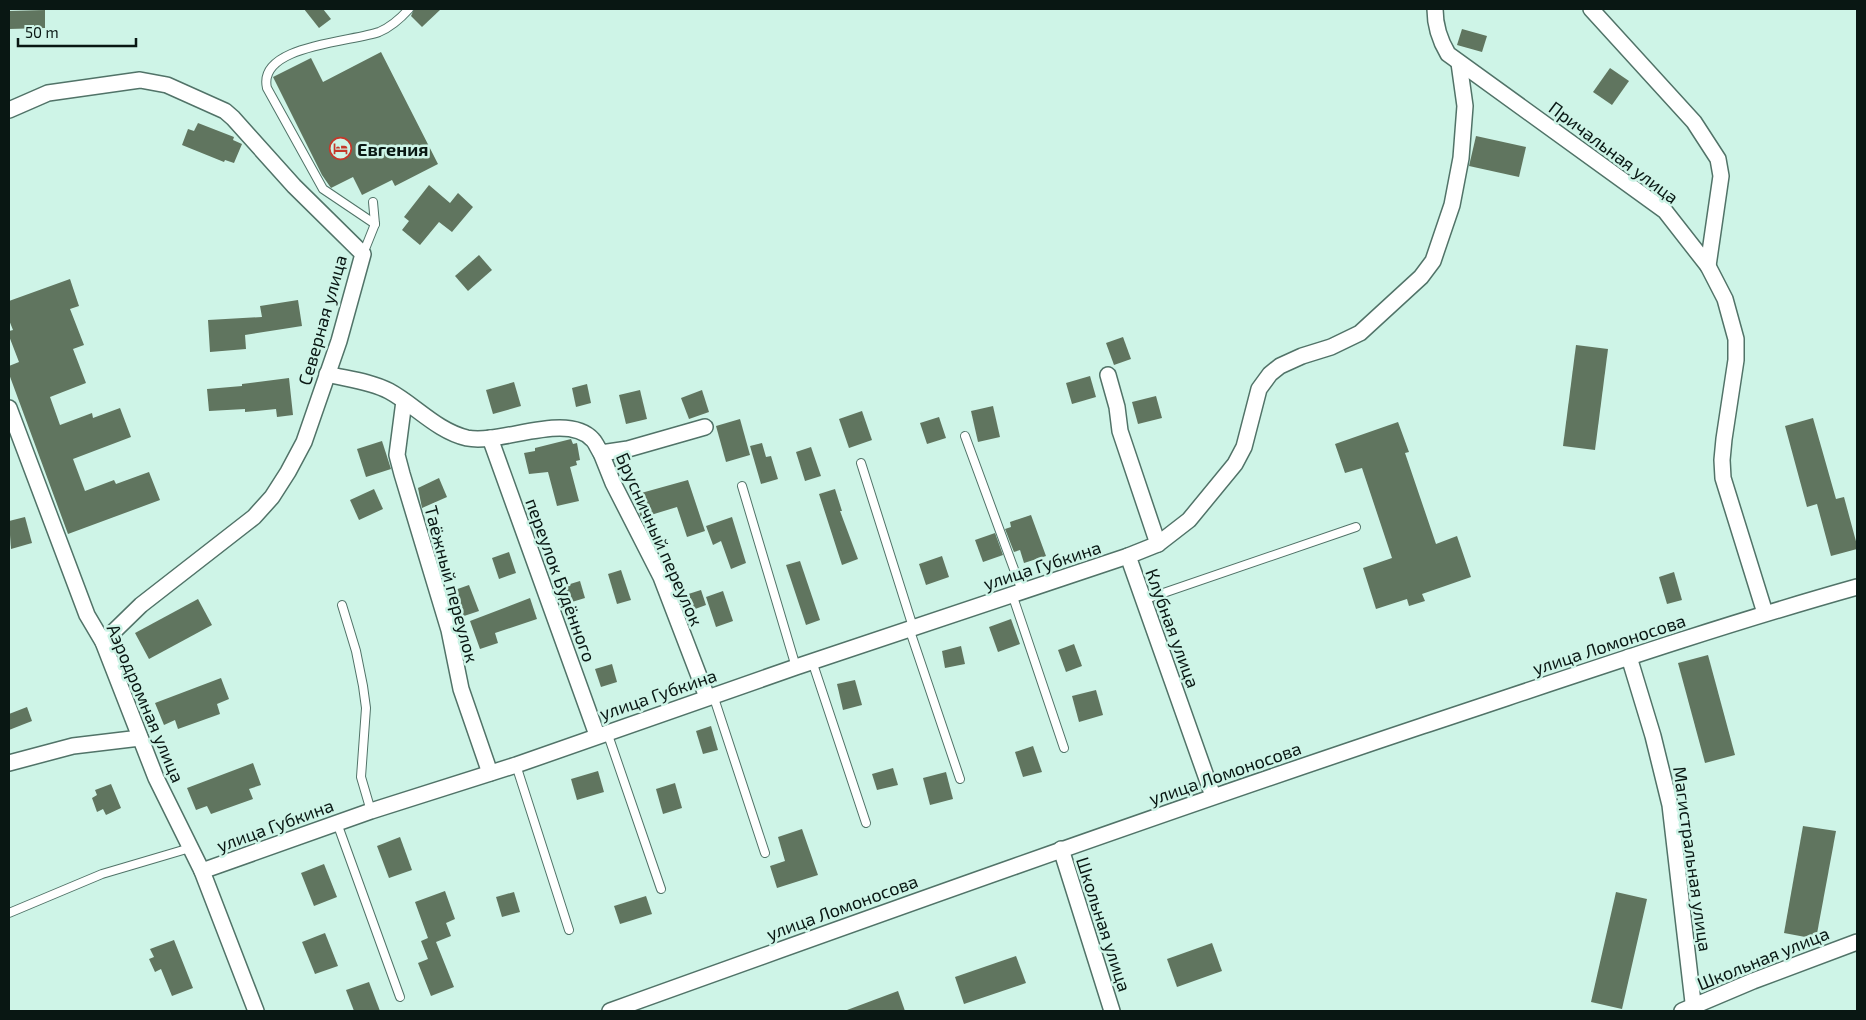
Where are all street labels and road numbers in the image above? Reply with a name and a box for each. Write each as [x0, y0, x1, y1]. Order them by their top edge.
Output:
street label: Причальная улица [1545, 96, 1683, 208]
street label: Северная улица [293, 252, 351, 388]
street label: Брусничный переулок [612, 449, 708, 629]
street label: переулок Будённого [521, 495, 601, 665]
street label: Таёжный переулок [420, 503, 484, 665]
street label: улица Губкина [980, 536, 1104, 594]
street label: Клубная улица [1141, 565, 1205, 691]
street label: улица Ломоносова [1530, 609, 1688, 679]
street label: Аэродромная улица [103, 620, 189, 786]
street label: улица Губкина [596, 664, 720, 724]
street label: улица Ломоносова [1146, 737, 1304, 809]
street label: Магистральная улица [1669, 765, 1717, 953]
street label: улица Губкина [214, 794, 336, 856]
street label: Школьная улица [1072, 854, 1136, 994]
street label: улица Ломоносова [763, 869, 921, 945]
street label: Школьная улица [1694, 922, 1832, 994]

